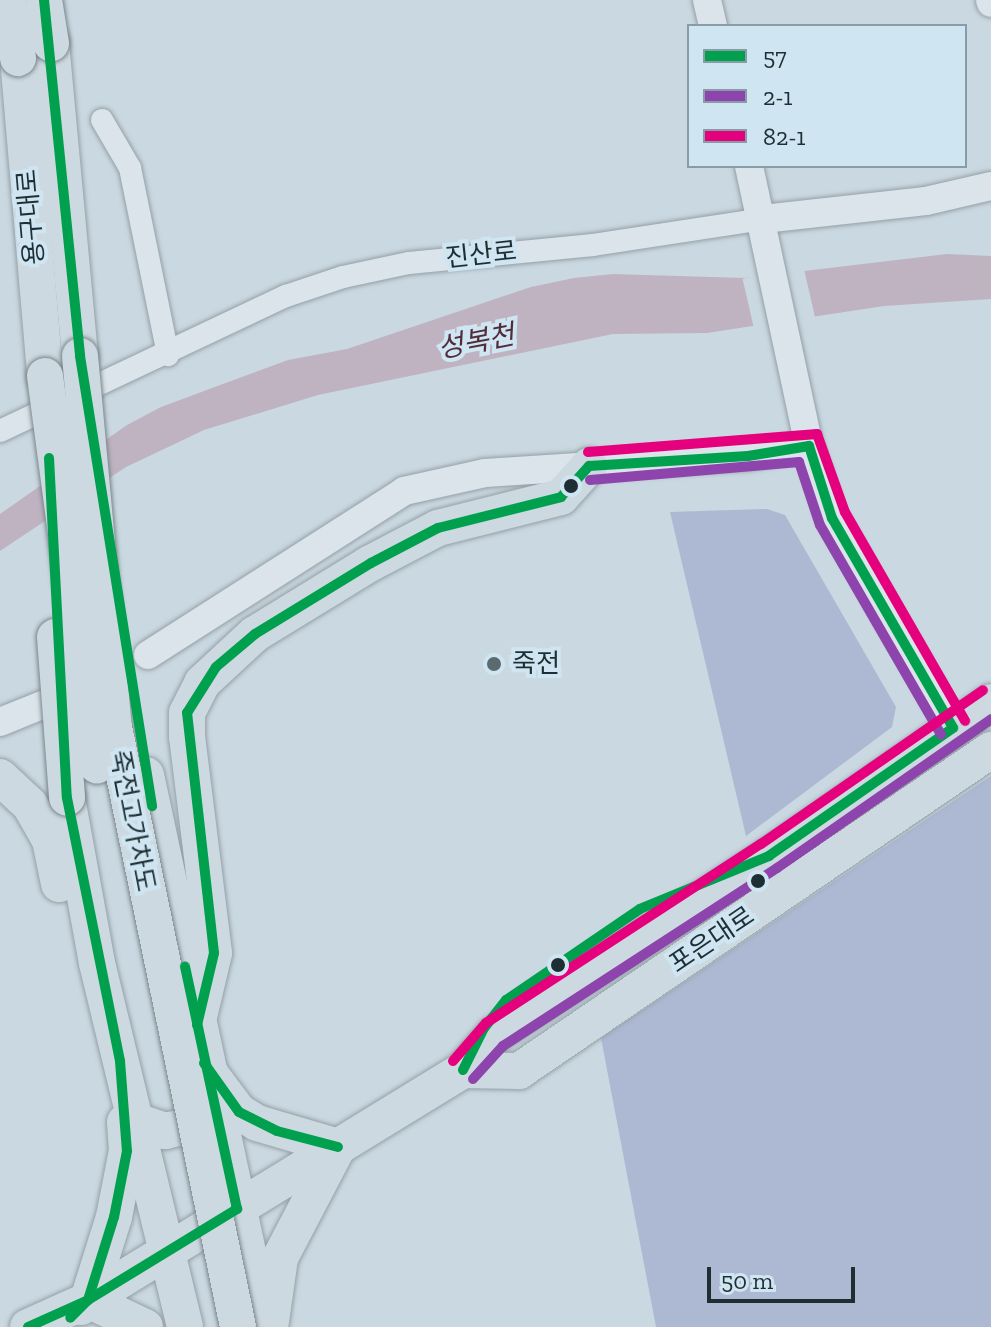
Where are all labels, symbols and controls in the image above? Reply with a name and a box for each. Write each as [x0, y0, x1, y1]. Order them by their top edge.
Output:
legend [687, 24, 967, 168]
text: 57 [763, 42, 787, 71]
text: 2-1 [763, 82, 793, 111]
text: 82-1 [763, 122, 805, 151]
street label: 용구대로 [11, 168, 51, 266]
street label: 진산로 [444, 236, 518, 274]
water label: 성복천 [435, 318, 517, 366]
unlabelled marker [563, 478, 579, 494]
place label: 죽전 [512, 648, 560, 680]
marker: 죽전 [483, 653, 505, 675]
street label: 죽전고가차도 [103, 748, 161, 894]
unlabelled marker [750, 873, 766, 889]
street label: 포은대로 [664, 900, 760, 980]
unlabelled marker [550, 957, 566, 973]
scale bar [711, 1251, 859, 1301]
text: 50 m [721, 1266, 773, 1295]

